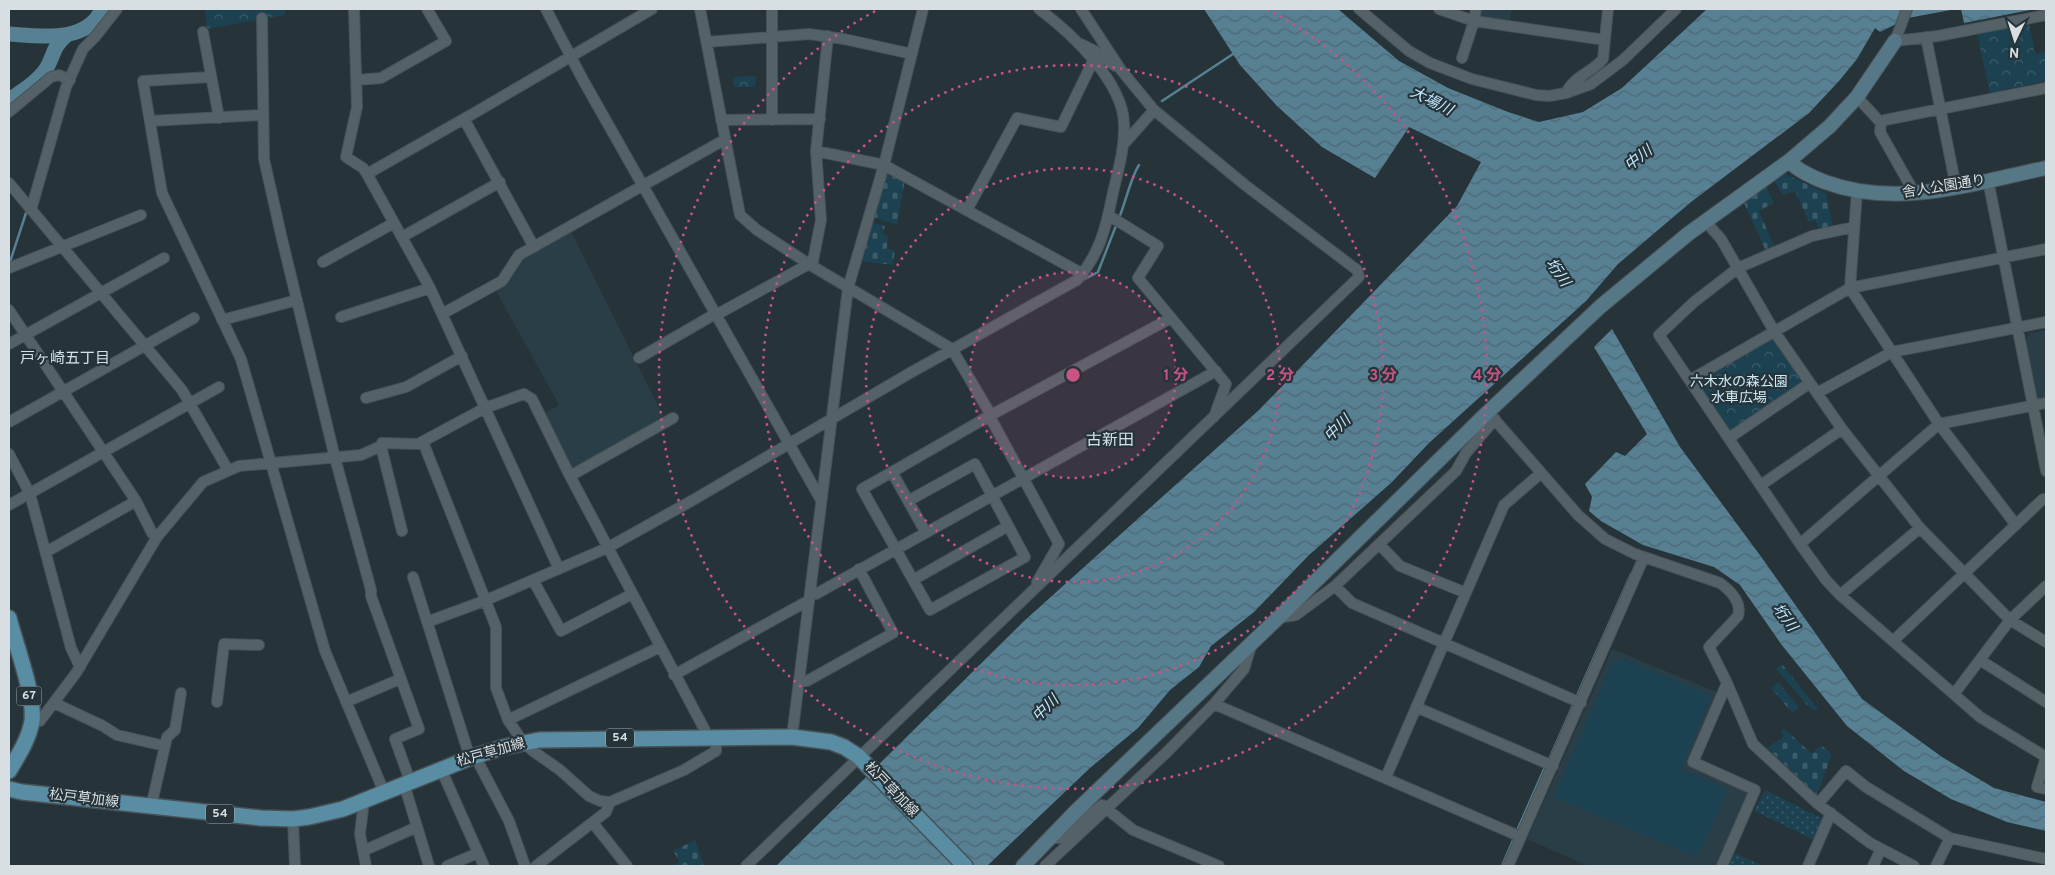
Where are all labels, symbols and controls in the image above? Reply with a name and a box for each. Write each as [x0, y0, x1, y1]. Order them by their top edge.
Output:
north arrow [1990, 15, 2040, 65]
text: N [2009, 43, 2020, 60]
water label: 大場川 [1407, 83, 1457, 122]
water label: 中川 [1621, 141, 1658, 176]
street label: 舎人公園通り [1901, 172, 1987, 202]
water label: 垳川 [1541, 255, 1575, 292]
district label: 戸ヶ崎五丁目 [20, 350, 110, 369]
centre of rings [1064, 366, 1082, 384]
text: 1 分 [1164, 367, 1188, 386]
text: 2 分 [1266, 367, 1294, 386]
text: 3 分 [1369, 367, 1397, 386]
text: 4 分 [1473, 367, 1501, 386]
park label: 六木水の森公園 水車広場 [1690, 374, 1788, 407]
water label: 中川 [1321, 410, 1357, 446]
district label: 古新田 [1086, 431, 1134, 451]
water label: 垳川 [1767, 600, 1802, 637]
road number: 67 [16, 686, 42, 706]
water label: 中川 [1029, 690, 1065, 726]
road number: 54 [606, 728, 634, 748]
street label: 松戸草加線 [455, 735, 527, 771]
street label: 松戸草加線 [861, 759, 921, 821]
street label: 松戸草加線 [48, 786, 120, 812]
road number: 54 [206, 804, 234, 824]

